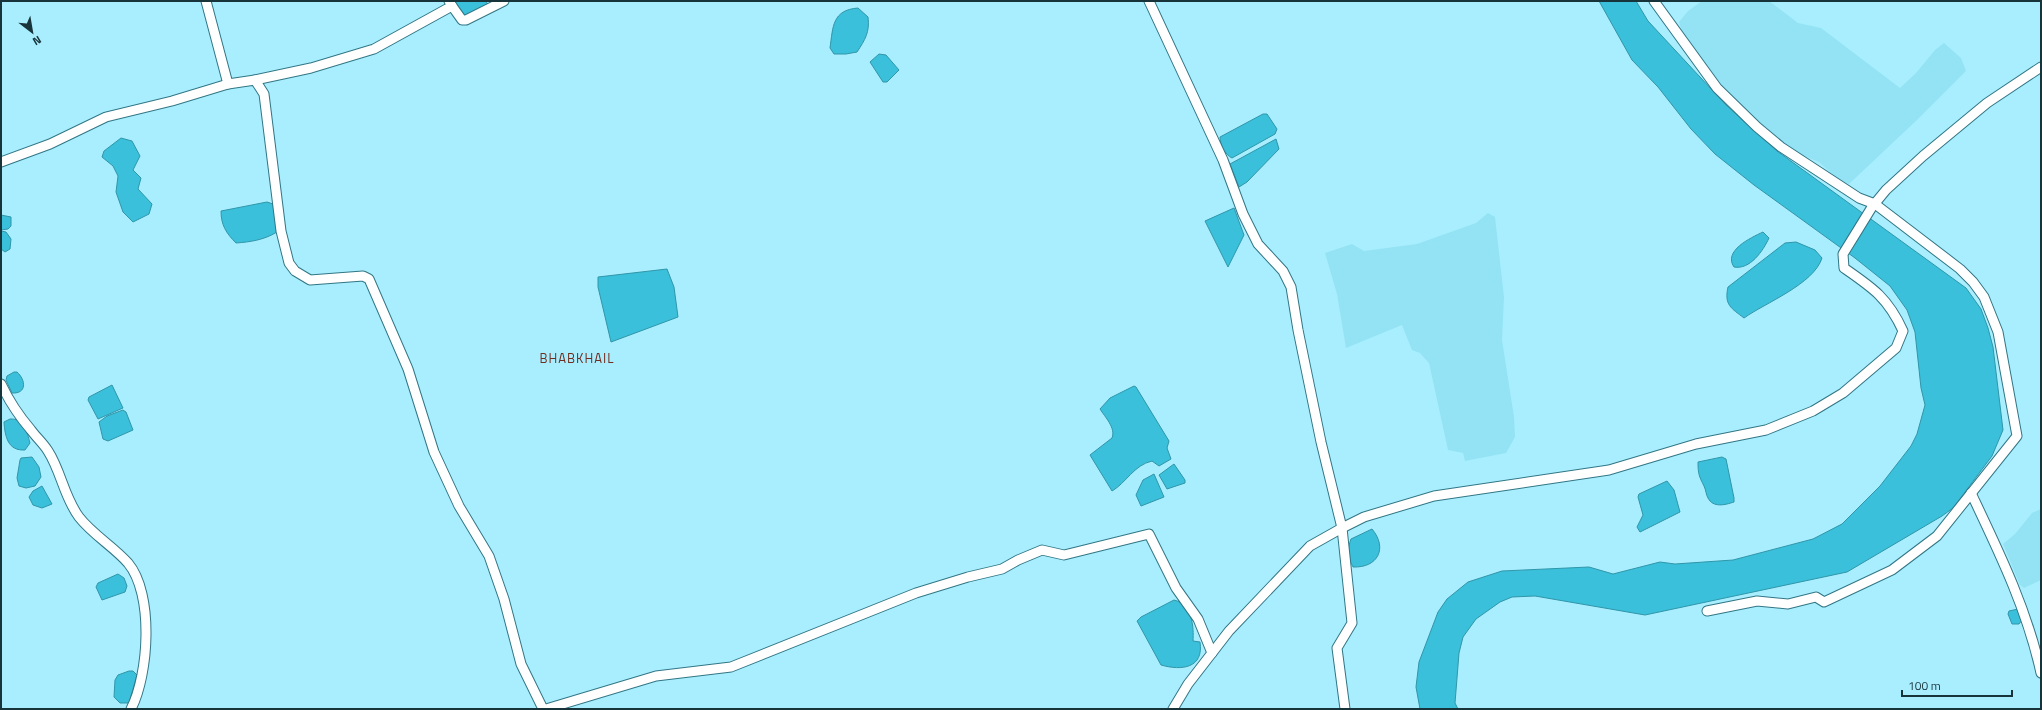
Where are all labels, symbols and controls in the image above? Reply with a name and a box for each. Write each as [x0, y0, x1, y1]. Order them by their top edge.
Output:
north arrow [12, 12, 52, 52]
text: N [30, 32, 45, 49]
district label: BHABKHAIL [540, 348, 614, 368]
scale bar [1902, 672, 2012, 698]
text: 100 m [1908, 676, 1941, 695]

